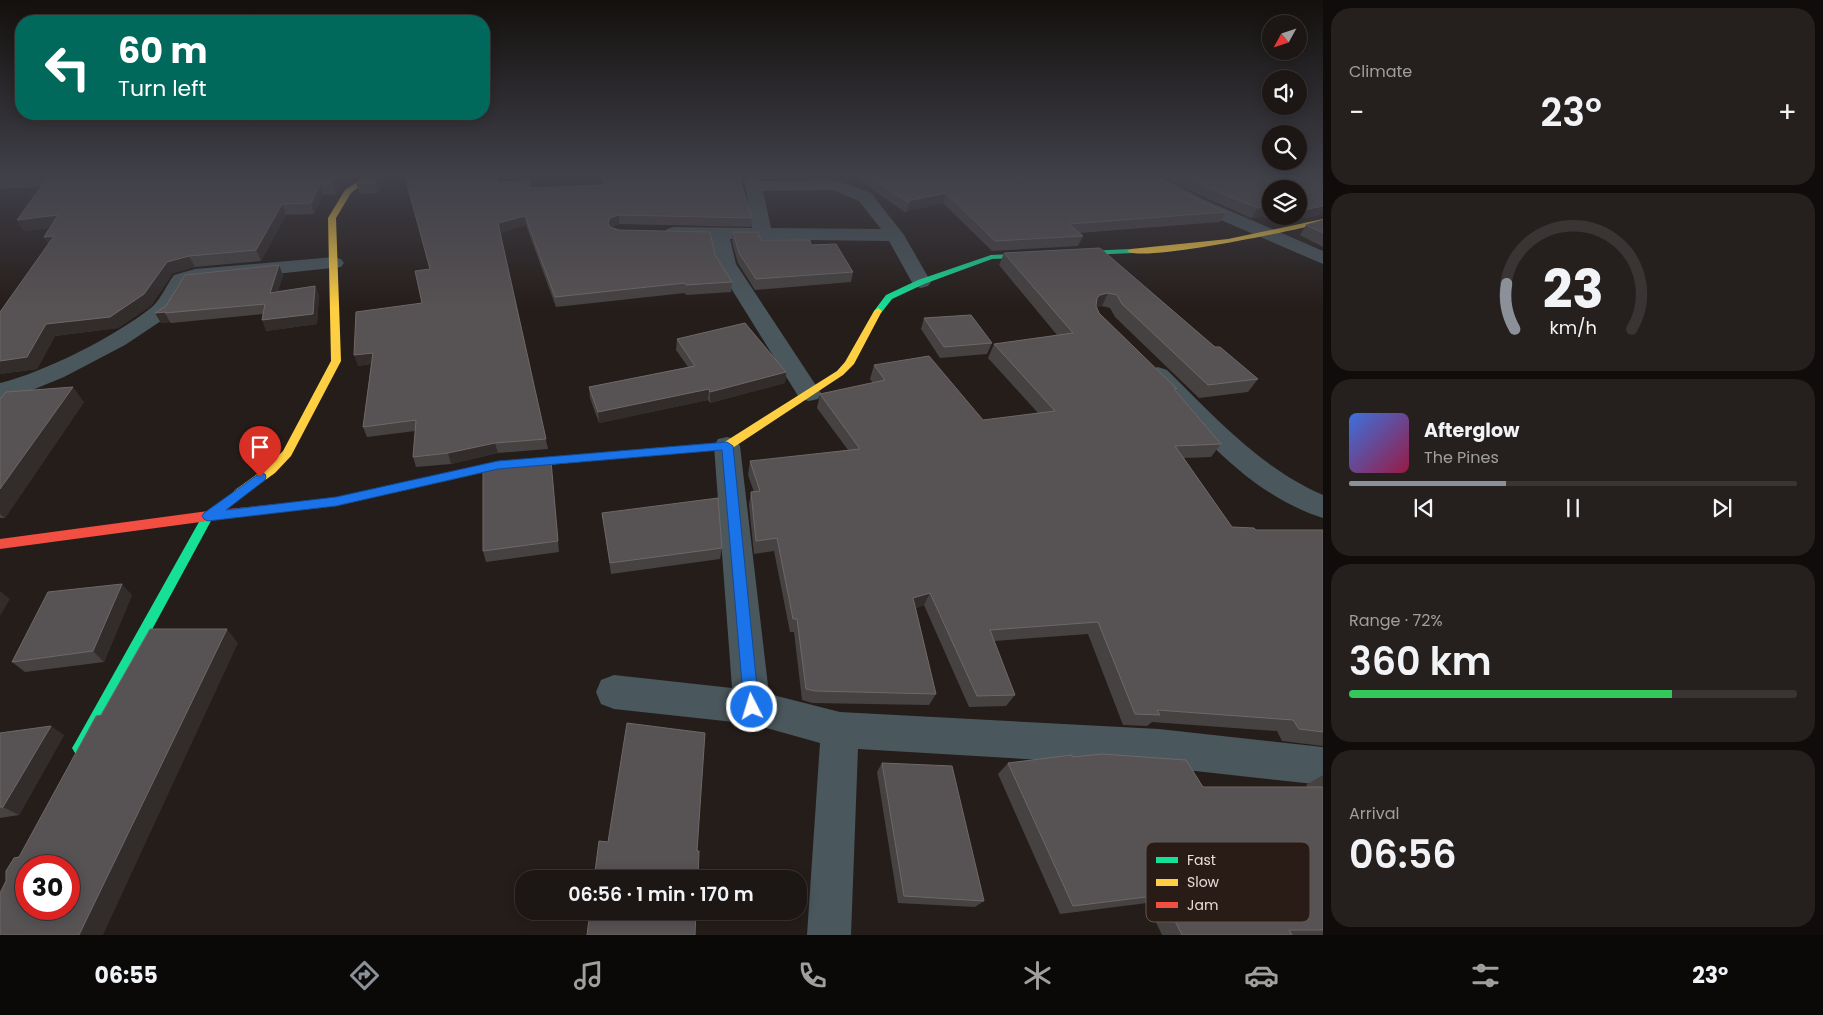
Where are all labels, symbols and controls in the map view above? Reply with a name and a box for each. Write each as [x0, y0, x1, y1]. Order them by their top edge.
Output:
north arrow [1262, 15, 1308, 60]
map controls [1262, 15, 1307, 225]
text: 60 m [118, 26, 208, 75]
icon: left [35, 35, 100, 100]
text: Climate [1349, 60, 1412, 83]
button: sound [1262, 70, 1307, 115]
text: Turn left [118, 73, 206, 104]
text: 23° [1540, 86, 1602, 139]
text: − [1349, 93, 1364, 132]
text: + [1778, 93, 1797, 132]
button: search [1262, 125, 1307, 170]
button: layers [1262, 180, 1307, 225]
text: 23 [1542, 253, 1604, 326]
text: km/h [1549, 315, 1597, 340]
text: Afterglow [1424, 417, 1519, 444]
pin [239, 426, 281, 477]
icon: arrive [246, 433, 274, 461]
text: The Pines [1424, 446, 1499, 469]
icon: previous [1410, 494, 1438, 522]
icon: pause [1559, 494, 1587, 522]
icon: next [1708, 494, 1736, 522]
text: Range · 72% [1349, 609, 1443, 632]
text: 360 km [1349, 635, 1492, 688]
position arrow [725, 680, 777, 732]
text: Arrival [1349, 802, 1399, 825]
text: 06:56 [1349, 828, 1457, 881]
legend [1146, 842, 1310, 922]
text: Fast [1187, 850, 1216, 870]
speed limit sign: 30 [15, 855, 80, 920]
text: Slow [1187, 872, 1220, 892]
text: 06:56 · 1 min · 170 m [568, 881, 754, 908]
text: Jam [1187, 895, 1218, 915]
icon: directions [347, 958, 382, 993]
icon: music [571, 958, 606, 993]
icon: phone [795, 958, 830, 993]
icon: climate [1020, 958, 1055, 993]
icon: car [1244, 958, 1279, 993]
icon: filters [1468, 958, 1503, 993]
text: 06:55 [95, 960, 158, 991]
text: 23° [1692, 960, 1728, 991]

